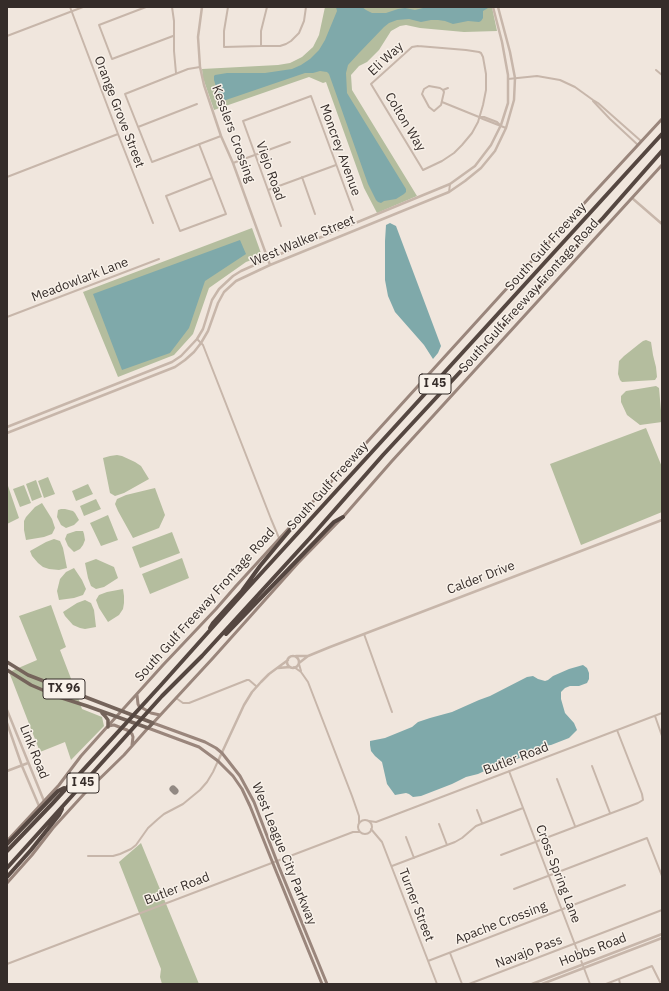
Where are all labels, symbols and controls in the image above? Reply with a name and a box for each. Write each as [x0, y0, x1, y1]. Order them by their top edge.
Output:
street label: Eli Way [365, 39, 407, 79]
street label: Orange Grove Street [91, 54, 147, 170]
street label: Kesslers Crossing [208, 83, 258, 185]
street label: Colton Way [381, 90, 429, 154]
street label: Moncrey Avenue [316, 102, 364, 198]
street label: Viejo Road [252, 139, 288, 203]
street label: South Gulf Freeway [502, 200, 590, 294]
street label: West Walker Street [249, 212, 357, 270]
street label: South Gulf Freeway Frontage Road [456, 216, 602, 376]
street label: Meadowlark Lane [29, 254, 131, 306]
road number: I 45 [419, 374, 451, 394]
street label: South Gulf Freeway [284, 439, 372, 533]
street label: South Gulf Freeway Frontage Road [132, 525, 278, 685]
street label: Calder Drive [445, 558, 517, 598]
road number: TX 96 [43, 679, 85, 699]
street label: Link Road [16, 723, 52, 781]
street label: Butler Road [481, 739, 551, 779]
road number: I 45 [67, 773, 99, 793]
street label: West League City Parkway [248, 780, 320, 928]
street label: Cross Spring Lane [532, 823, 584, 925]
street label: Turner Street [395, 866, 437, 944]
street label: Butler Road [142, 869, 212, 909]
street label: Apache Crossing [453, 898, 549, 948]
street label: Hobbs Road [557, 930, 629, 970]
street label: Navajo Pass [493, 932, 565, 972]

